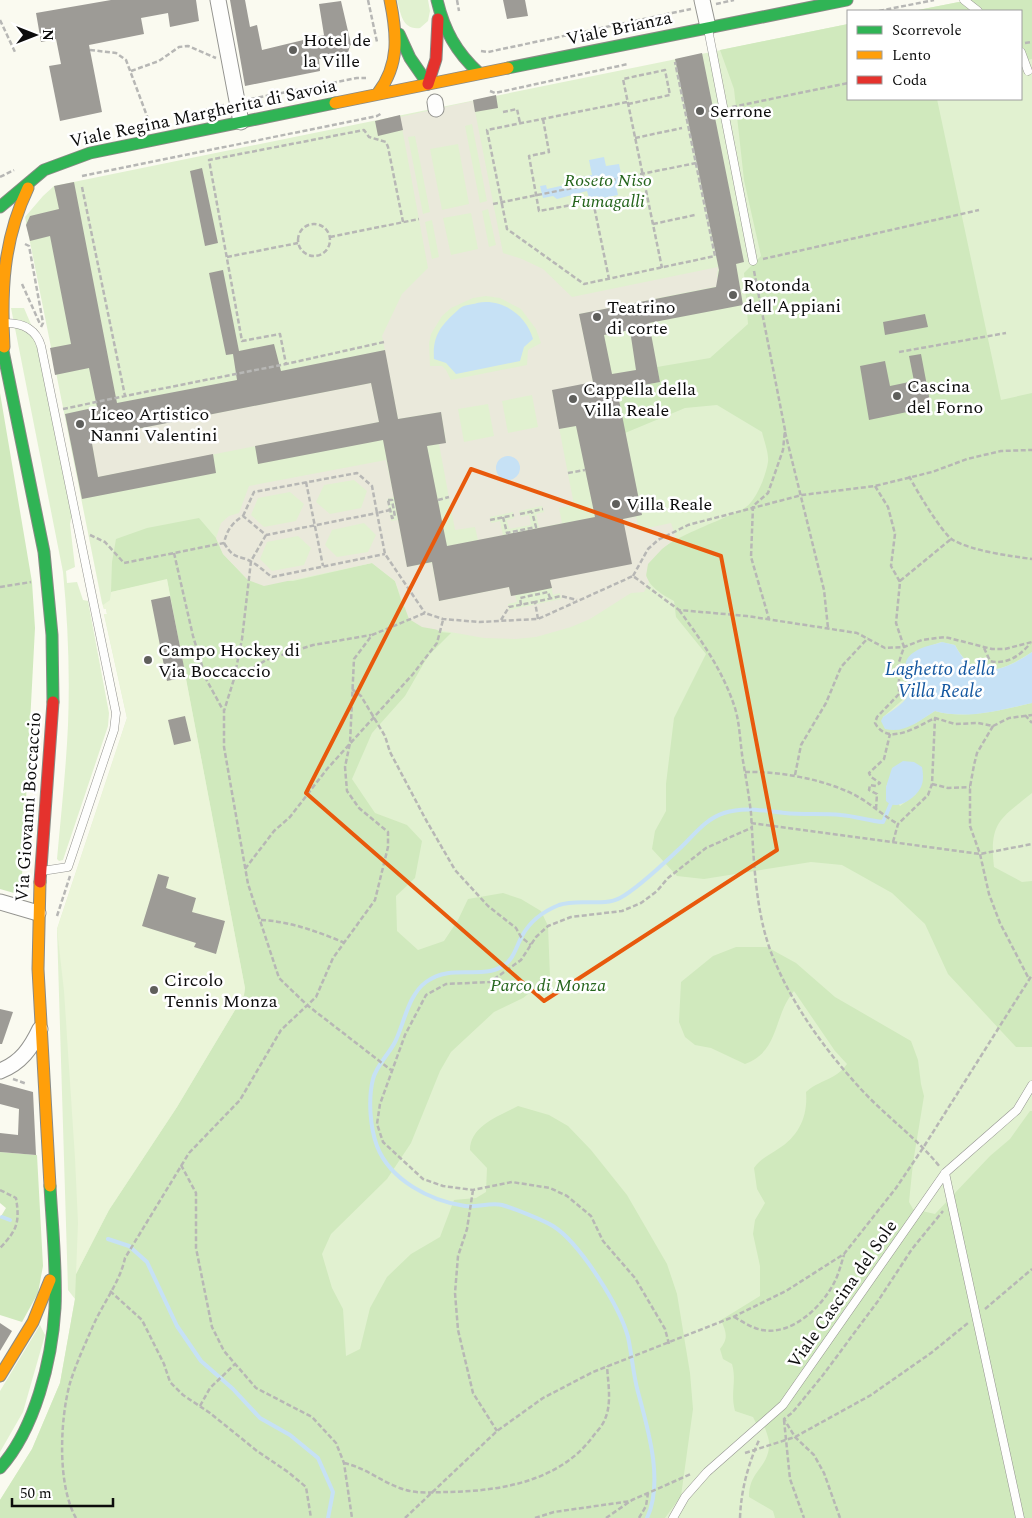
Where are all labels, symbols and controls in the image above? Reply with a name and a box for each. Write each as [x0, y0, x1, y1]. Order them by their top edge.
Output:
street label: Viale Brianza [564, 4, 675, 53]
north arrow [10, 10, 60, 60]
legend [847, 10, 1022, 100]
text: Scorrevole [892, 19, 962, 42]
place label: Hotel de la Ville [303, 27, 371, 75]
text: N [37, 29, 58, 41]
marker: Hotel de la Ville [287, 44, 299, 56]
text: Lento [892, 44, 931, 67]
text: Coda [892, 69, 927, 92]
street label: Viale Regina Margherita di Savoia [67, 72, 339, 155]
place label: Serrone [710, 98, 772, 125]
marker: Serrone [694, 105, 706, 117]
park label: Roseto Niso Fumagalli [564, 167, 652, 215]
place label: Rotonda dell'Appiani [743, 272, 841, 320]
marker: Rotonda dell'Appiani [727, 289, 739, 301]
place label: Teatrino di corte [607, 294, 675, 342]
marker: Teatrino di corte [591, 311, 603, 323]
place label: Cascina del Forno [907, 373, 983, 421]
place label: Cappella della Villa Reale [583, 376, 696, 424]
marker: Cascina del Forno [891, 390, 903, 402]
marker: Cappella della Villa Reale [567, 393, 579, 405]
place label: Liceo Artistico Nanni Valentini [90, 401, 218, 449]
marker: Liceo Artistico Nanni Valentini [74, 418, 86, 430]
place label: Villa Reale [626, 491, 712, 518]
marker: Villa Reale [610, 498, 622, 510]
place label: Campo Hockey di Via Boccaccio [158, 637, 300, 685]
marker: Campo Hockey di Via Boccaccio [142, 654, 154, 666]
water label: Laghetto della Villa Reale [885, 655, 996, 706]
street label: Via Giovanni Boccaccio [8, 711, 49, 903]
place label: Circolo Tennis Monza [164, 967, 278, 1015]
park label: Parco di Monza [490, 972, 606, 999]
marker: Circolo Tennis Monza [148, 984, 160, 996]
street label: Viale Cascina del Sole [781, 1214, 904, 1374]
scale bar [12, 1476, 114, 1508]
text: 50 m [20, 1482, 52, 1505]

